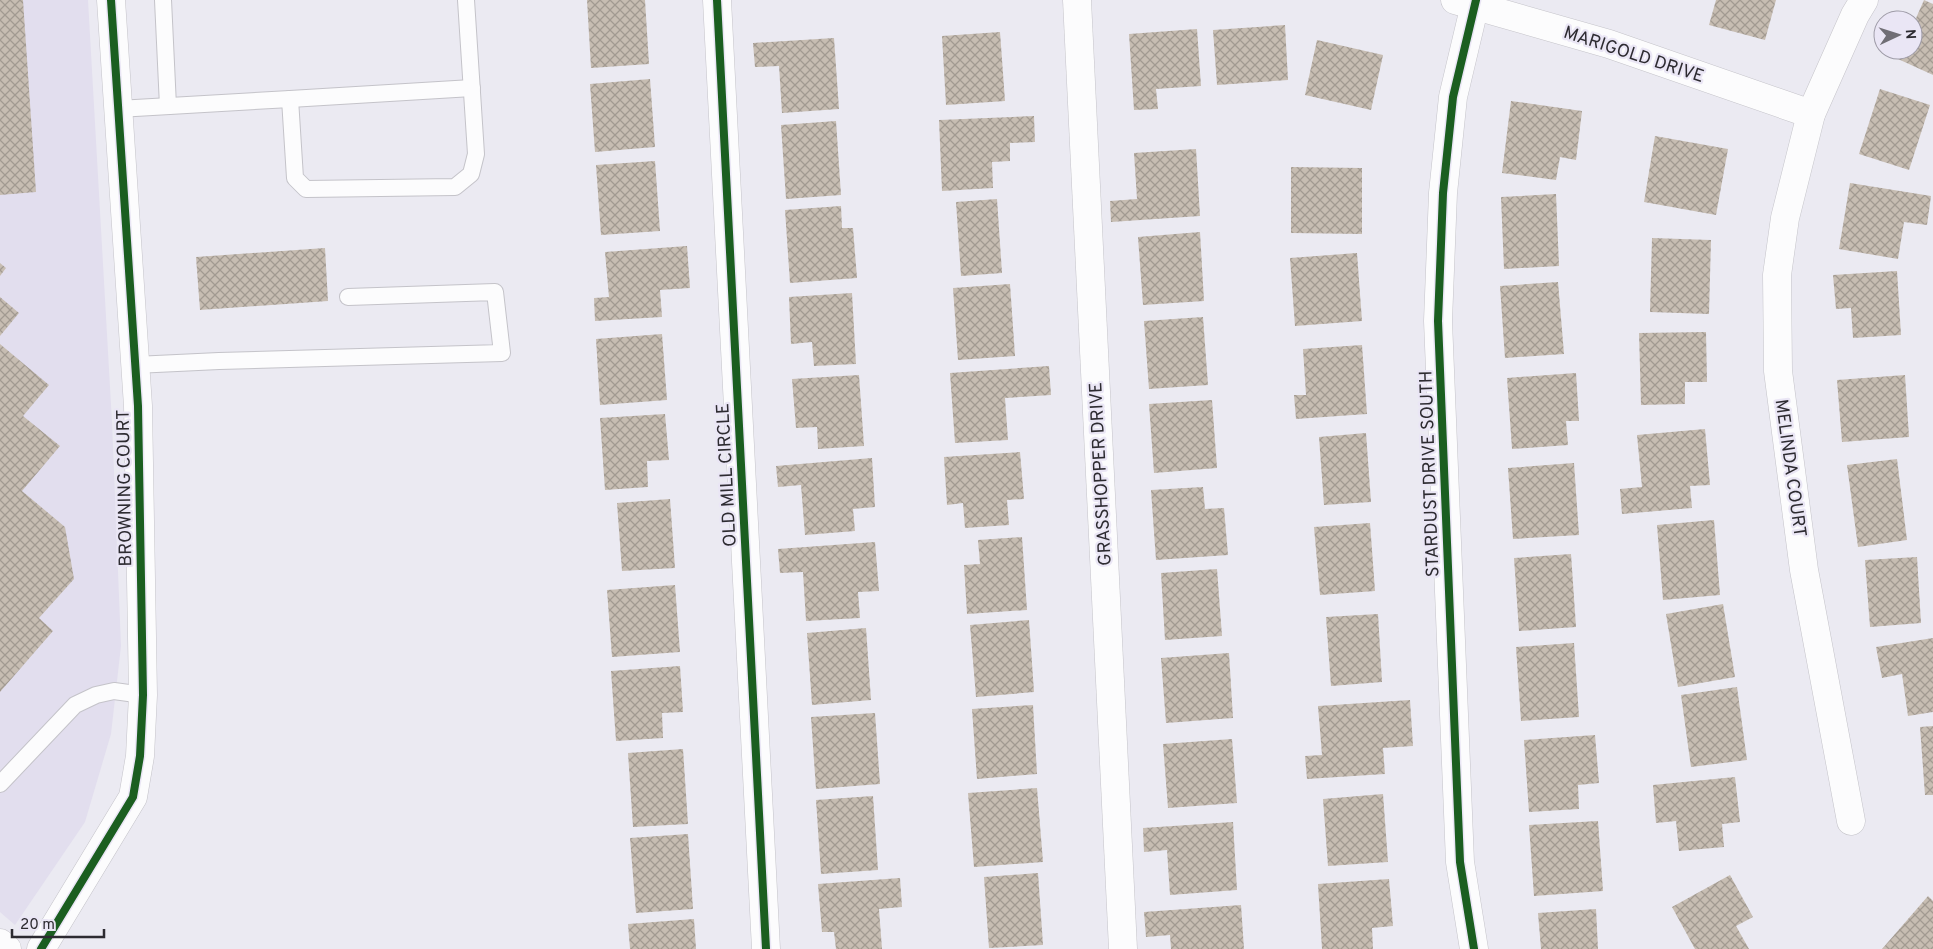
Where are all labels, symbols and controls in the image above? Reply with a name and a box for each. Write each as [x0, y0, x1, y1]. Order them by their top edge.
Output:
north arrow [1873, 10, 1923, 60]
street label: MARIGOLD DRIVE [1560, 22, 1707, 89]
text: N [1901, 29, 1918, 40]
street label: STARDUST DRIVE SOUTH [1415, 370, 1446, 578]
street label: GRASSHOPPER DRIVE [1085, 382, 1118, 566]
street label: MELINDA COURT [1768, 398, 1811, 539]
street label: OLD MILL CIRCLE [712, 403, 743, 547]
street label: BROWNING COURT [113, 409, 138, 567]
scale bar [12, 906, 105, 938]
text: 20 m [20, 916, 55, 935]

